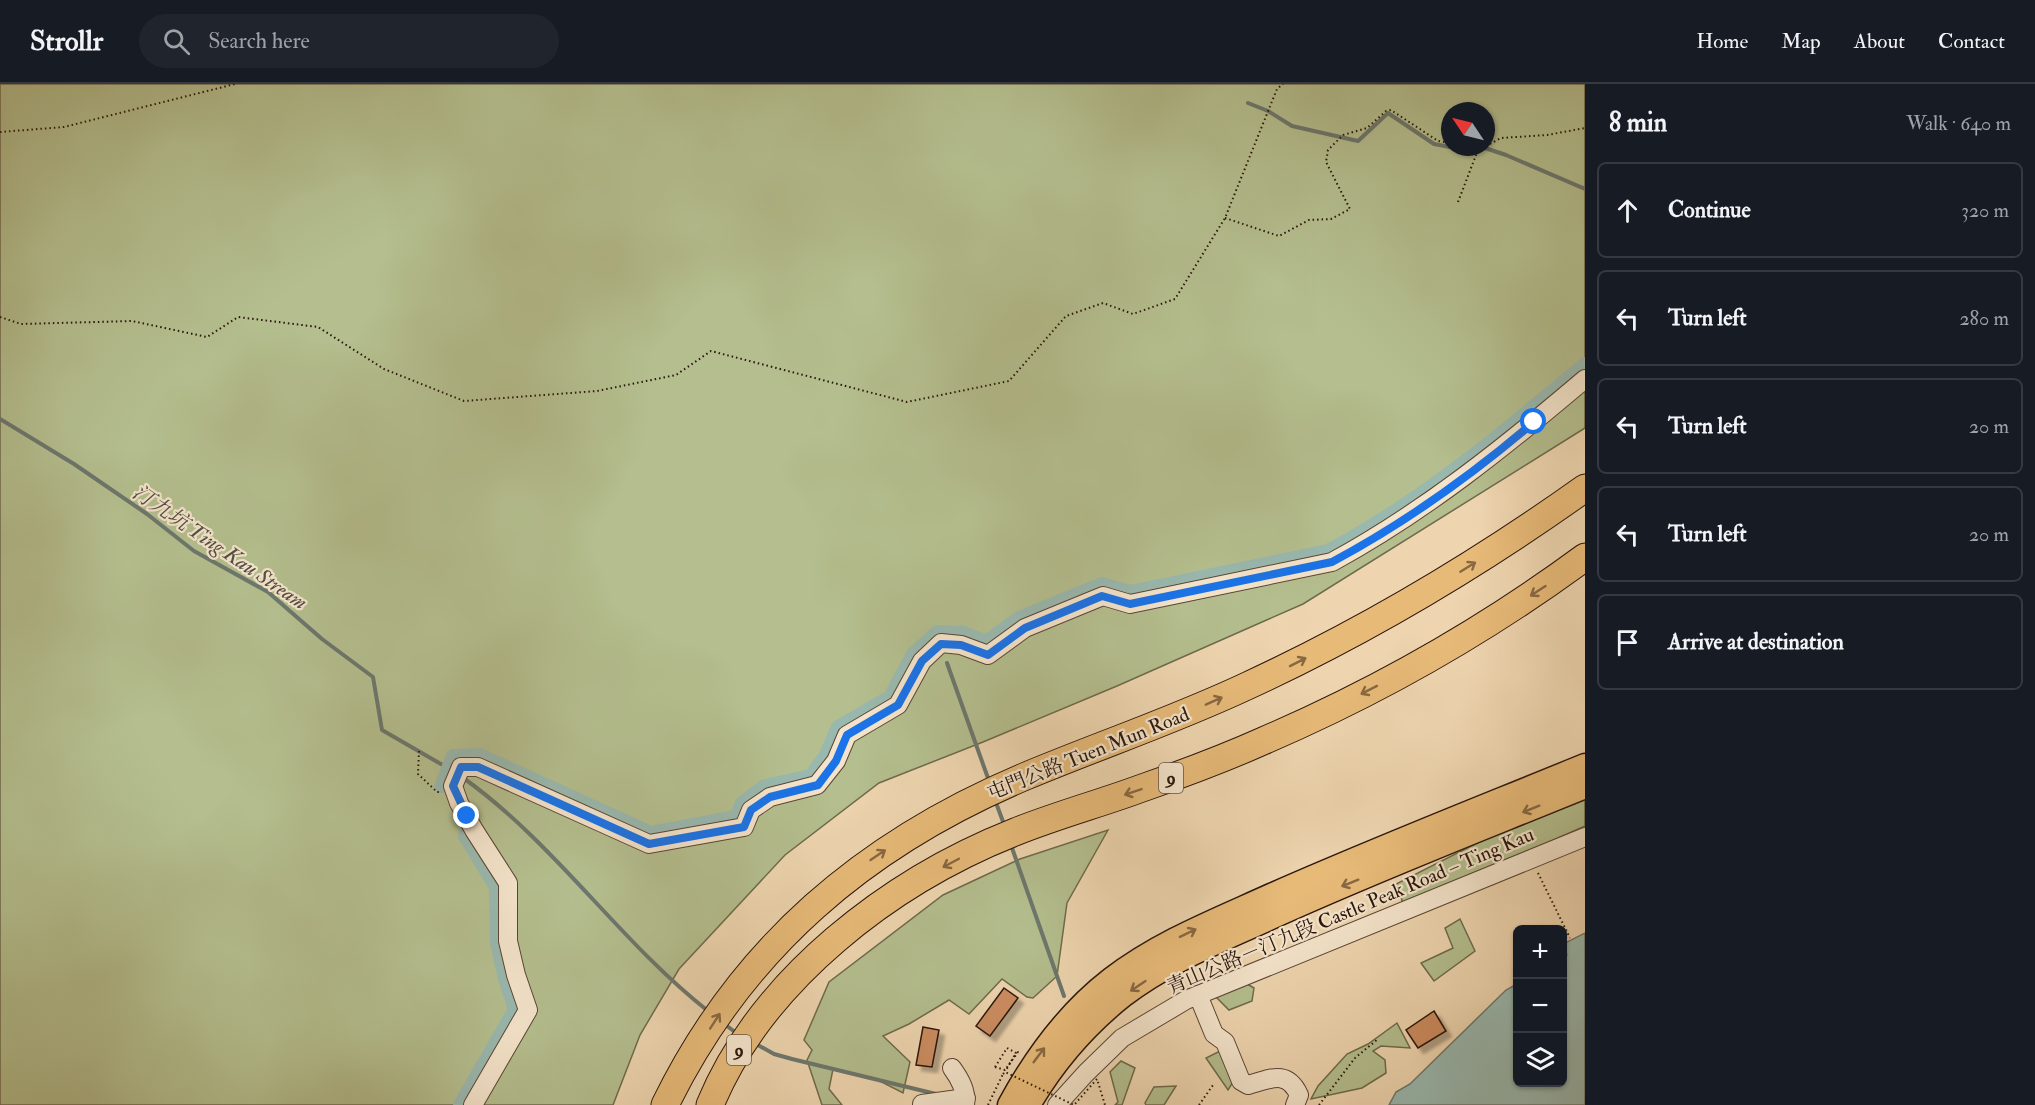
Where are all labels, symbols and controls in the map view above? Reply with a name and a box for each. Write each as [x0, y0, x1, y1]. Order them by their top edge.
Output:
search box [139, 14, 559, 68]
text: Strollr [30, 24, 103, 59]
icon: search [160, 25, 193, 58]
text: Search here [208, 27, 310, 55]
text: Home [1696, 28, 1748, 55]
text: Map [1781, 28, 1821, 55]
text: About [1854, 28, 1905, 55]
text: Contact [1938, 28, 2005, 55]
north arrow [1441, 102, 1495, 156]
text: 8 min [1609, 107, 1667, 139]
text: Walk · 640 m [1906, 111, 2011, 136]
icon: ahead [1611, 194, 1644, 227]
text: Continue [1668, 196, 1751, 224]
text: 320 m [1961, 198, 2009, 223]
icon: left [1611, 302, 1644, 335]
text: Turn left [1668, 304, 1747, 332]
text: 280 m [1959, 306, 2009, 331]
route start [1520, 408, 1546, 434]
icon: left [1611, 410, 1644, 443]
text: Turn left [1668, 412, 1747, 440]
text: 20 m [1969, 414, 2009, 439]
water label: 汀九坑 Ting Kau Stream [127, 479, 312, 616]
icon: left [1611, 518, 1644, 551]
text: Turn left [1668, 520, 1747, 548]
text: 20 m [1969, 522, 2009, 547]
one-way arrow [1459, 561, 1476, 573]
one-way arrow [1529, 585, 1546, 598]
icon: arrive [1611, 626, 1644, 659]
text: Arrive at destination [1668, 628, 1844, 656]
one-way arrow [1288, 656, 1306, 667]
one-way arrow [1361, 685, 1379, 696]
one-way arrow [1204, 695, 1222, 706]
street label: 屯門公路 Tuen Mun Road [983, 701, 1193, 805]
road number: 9 [1159, 763, 1183, 793]
one-way arrow [1124, 787, 1143, 798]
route end [453, 802, 479, 828]
one-way arrow [1522, 804, 1541, 815]
street label: 青山公路－汀九段 Castle Peak Road – Ting Kau [1163, 821, 1538, 999]
one-way arrow [869, 849, 885, 861]
one-way arrow [943, 858, 961, 869]
one-way arrow [1342, 878, 1360, 889]
map controls [1513, 925, 1567, 1087]
button: + [1513, 925, 1567, 979]
one-way arrow [1178, 926, 1196, 938]
button: − [1513, 979, 1567, 1033]
one-way arrow [1129, 980, 1146, 993]
one-way arrow [709, 1013, 721, 1030]
button: layers [1513, 1033, 1567, 1087]
road number: 9 [727, 1035, 751, 1065]
one-way arrow [1032, 1047, 1045, 1063]

